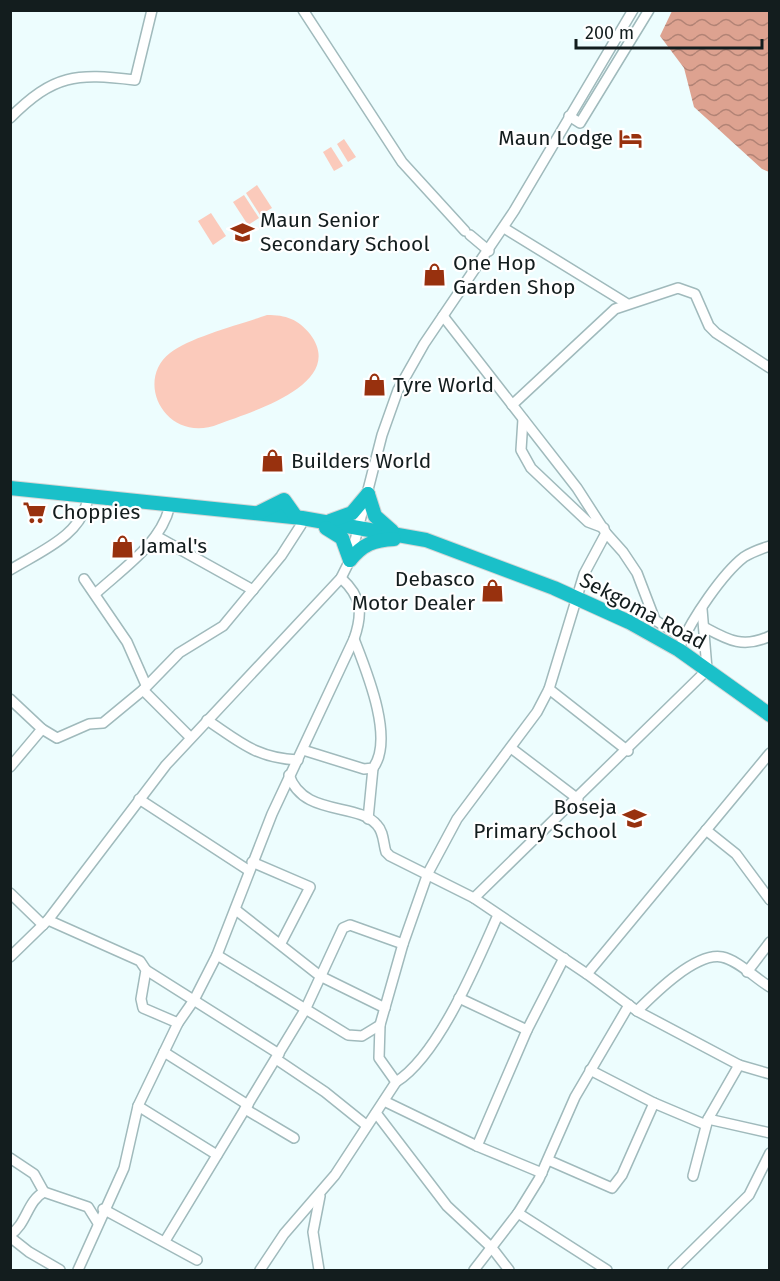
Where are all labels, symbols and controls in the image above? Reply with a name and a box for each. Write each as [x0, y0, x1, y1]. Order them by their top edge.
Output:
scale bar [576, 12, 762, 50]
text: 200 m [585, 22, 634, 44]
place label: Maun Lodge [498, 125, 613, 151]
hotel icon: Maun Lodge [618, 125, 644, 151]
place label: Maun Senior Secondary School [260, 207, 430, 257]
school or university icon: Maun Senior Secondary School [229, 219, 255, 245]
place label: One Hop Garden Shop [453, 250, 576, 300]
shop icon: One Hop Garden Shop [422, 262, 448, 288]
shop icon: Tyre World [362, 372, 388, 398]
place label: Tyre World [393, 372, 494, 398]
shop icon: Builders World [260, 448, 286, 474]
place label: Builders World [291, 448, 431, 474]
supermarket icon: Choppies [21, 499, 47, 525]
place label: Choppies [52, 499, 140, 525]
shop icon: Jamal's [109, 533, 135, 559]
place label: Jamal's [140, 533, 207, 559]
place label: Debasco Motor Dealer [352, 566, 475, 616]
street label: Sekgoma Road [575, 567, 711, 655]
shop icon: Debasco Motor Dealer [480, 578, 506, 604]
place label: Boseja Primary School [473, 794, 617, 844]
school or university icon: Boseja Primary School [622, 806, 648, 832]

